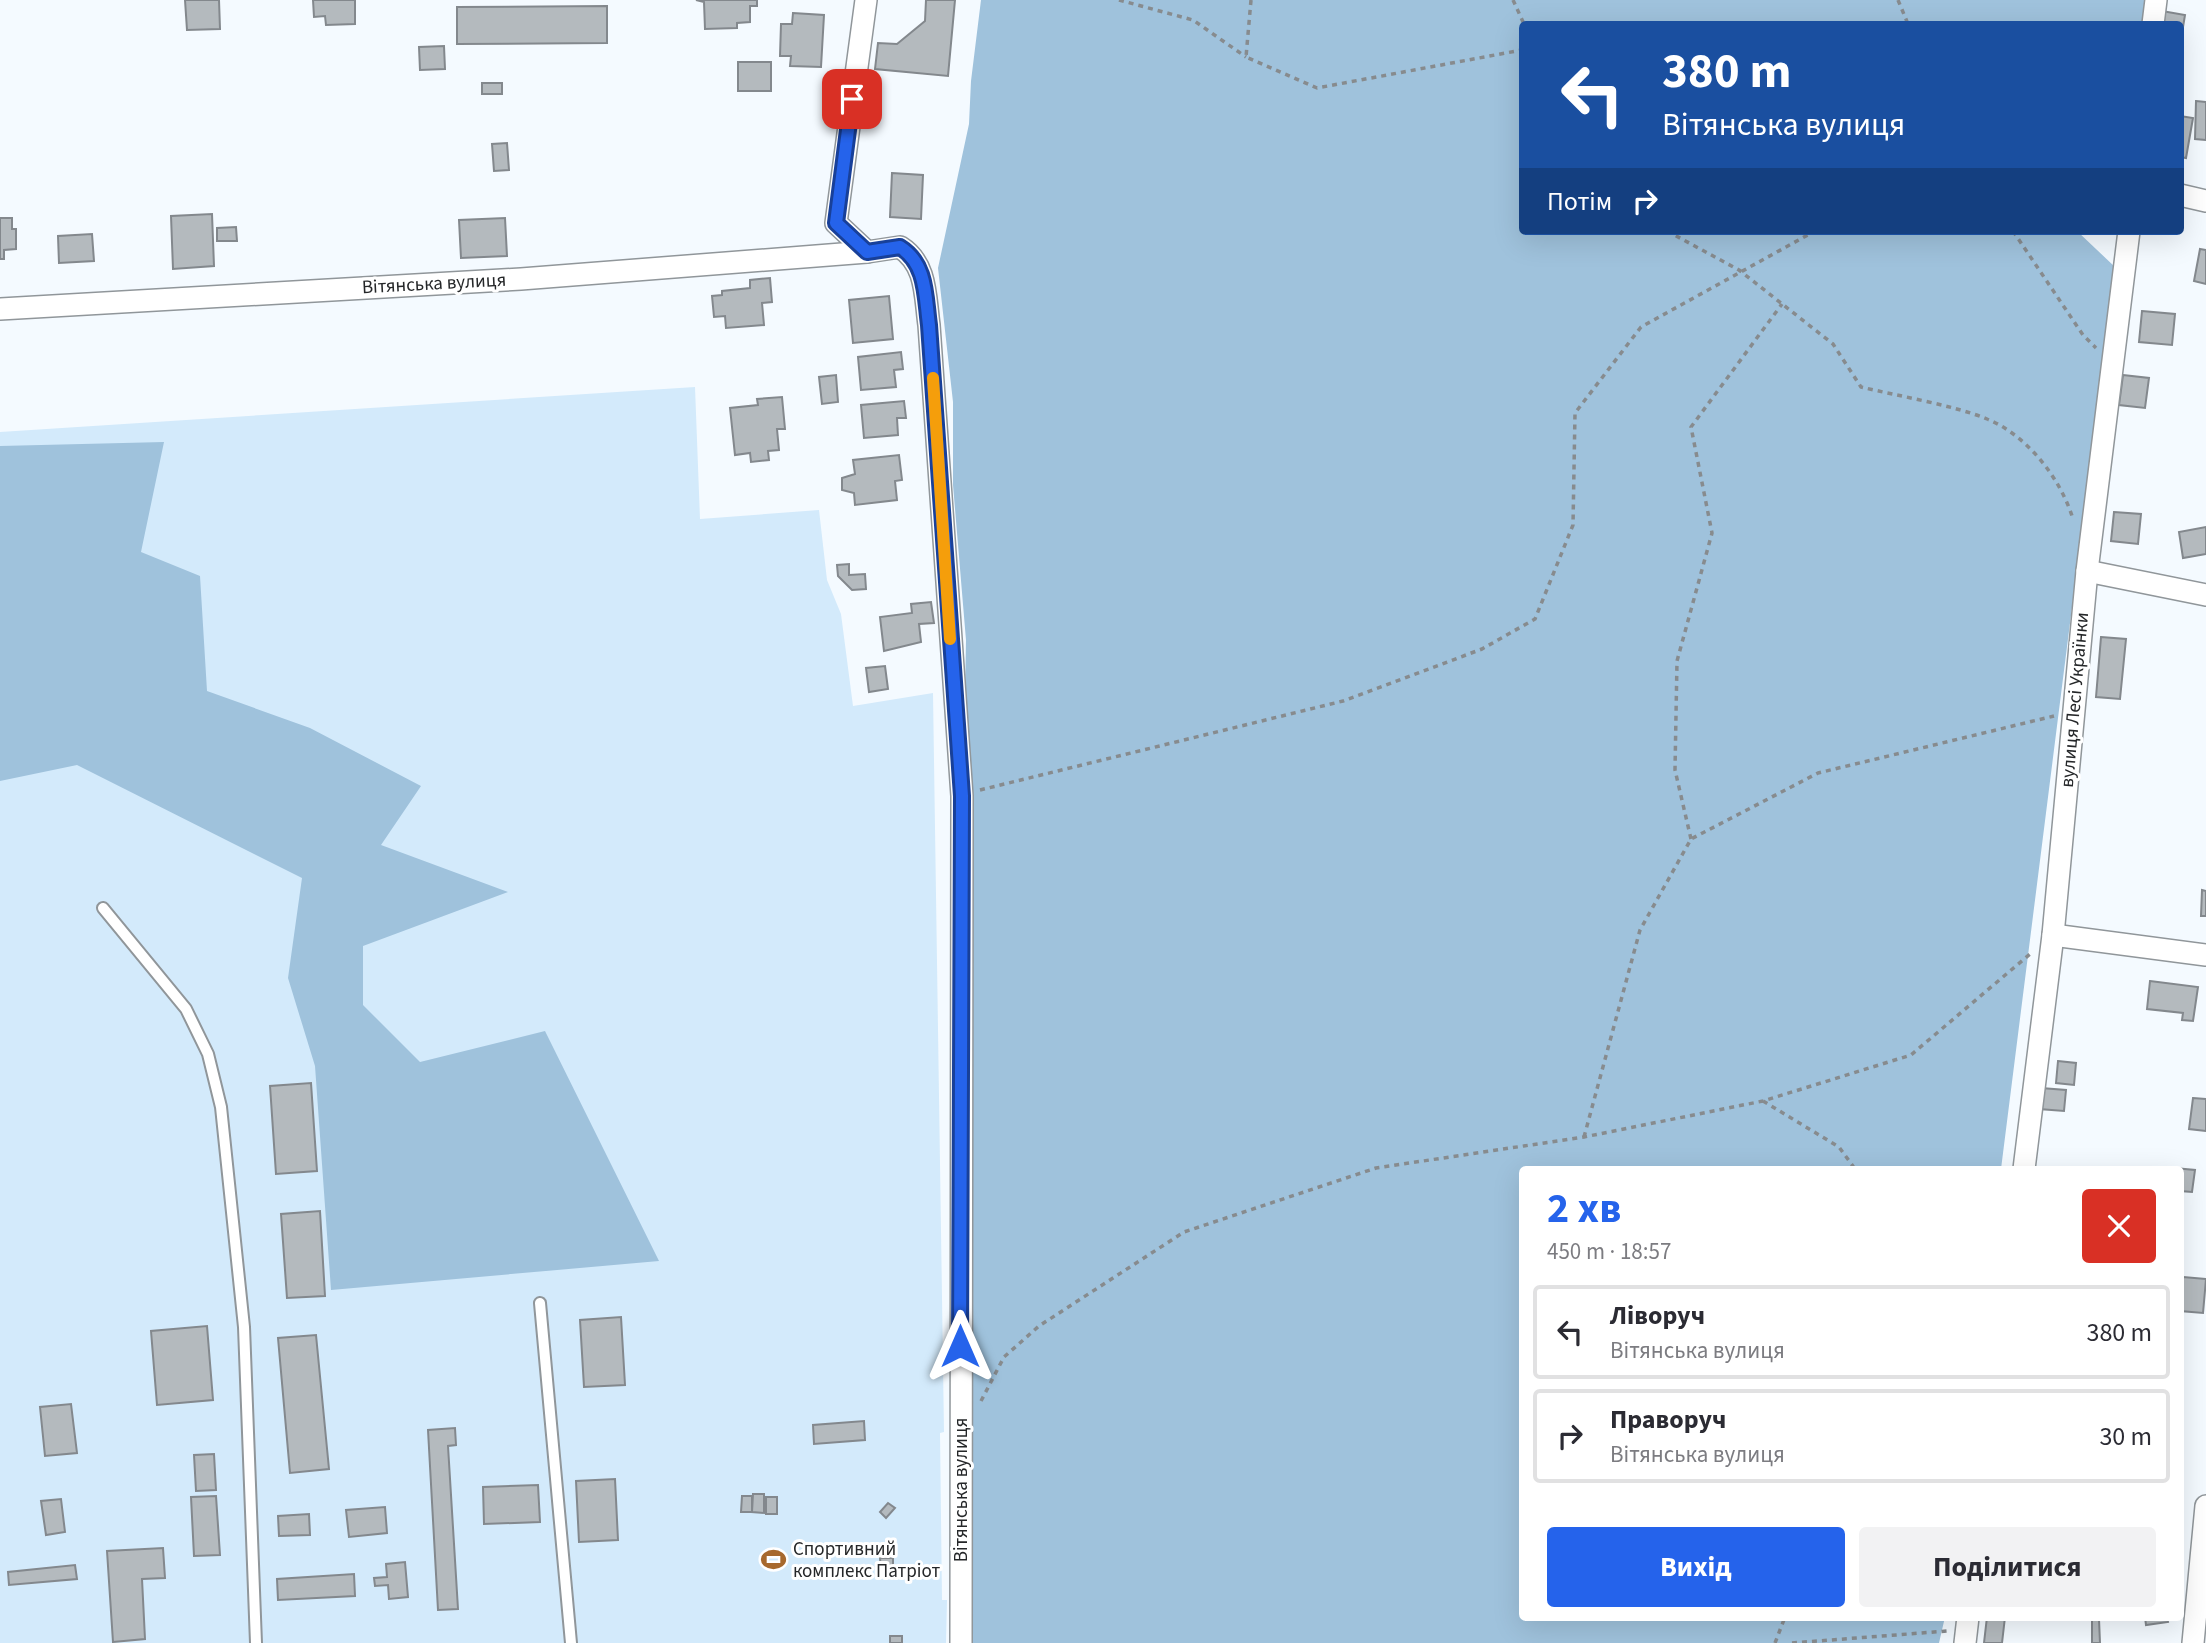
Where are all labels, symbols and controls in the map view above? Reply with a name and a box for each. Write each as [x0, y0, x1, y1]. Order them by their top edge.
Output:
text: 380 m [1662, 37, 1791, 107]
icon: left [1547, 49, 1638, 140]
pin [822, 69, 882, 129]
icon: arrive [833, 80, 871, 118]
text: Вітянська вулиця [1662, 102, 1905, 148]
icon: right [1626, 182, 1664, 220]
text: Потім [1547, 183, 1612, 220]
street label: Вітянська вулиця [361, 267, 507, 301]
street label: вулиця Лесі Українки [2054, 611, 2096, 789]
text: 2 хв [1547, 1179, 1621, 1239]
button: close [2082, 1189, 2156, 1263]
text: 450 m · 18:57 [1547, 1235, 1671, 1268]
text: Ліворуч [1610, 1297, 1705, 1334]
position arrow [923, 1309, 997, 1383]
icon: left [1551, 1313, 1589, 1351]
text: 380 m [2086, 1314, 2152, 1351]
text: Вітянська вулиця [1610, 1334, 1785, 1367]
text: Праворуч [1610, 1401, 1726, 1438]
icon: right [1551, 1417, 1589, 1455]
street label: Вітянська вулиця [948, 1418, 975, 1562]
text: 30 m [2099, 1418, 2152, 1455]
text: Вітянська вулиця [1610, 1438, 1785, 1471]
button: Вихід [1547, 1527, 1845, 1607]
button: Поділитися [1859, 1527, 2156, 1607]
place label: Спортивний комплекс Патріот [793, 1536, 940, 1585]
sports icon: Спортивний комплекс Патріот [759, 1546, 787, 1574]

